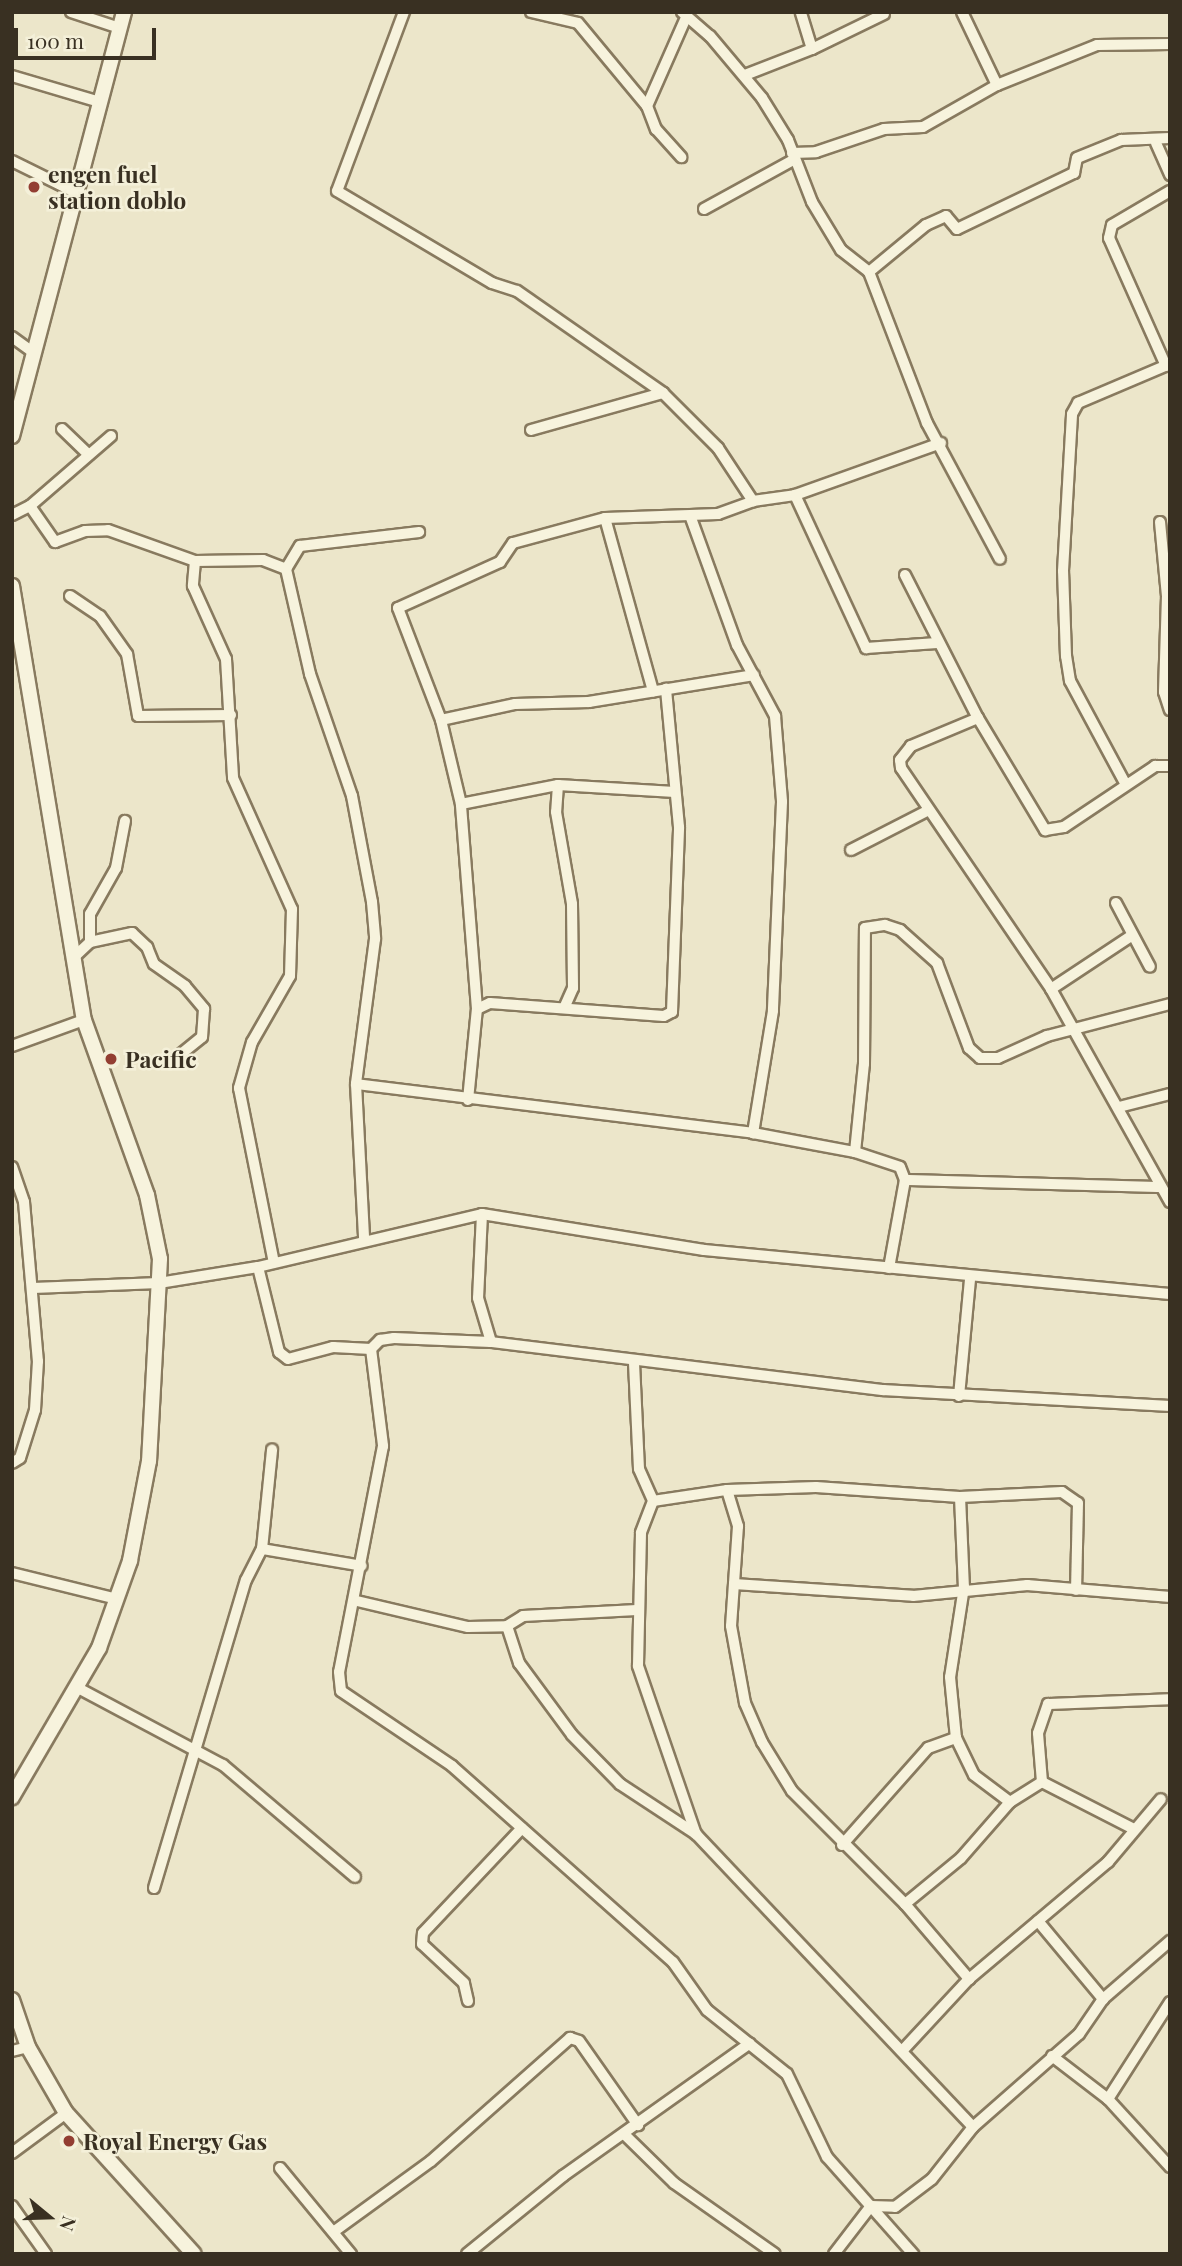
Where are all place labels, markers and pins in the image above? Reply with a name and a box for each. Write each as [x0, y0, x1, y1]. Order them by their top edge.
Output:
place label: engen fuel station doblo [48, 160, 186, 214]
marker: engen fuel station doblo [26, 179, 42, 195]
place label: Pacific [125, 1045, 197, 1073]
marker: Pacific [103, 1051, 119, 1067]
place label: Royal Energy Gas [83, 2127, 268, 2155]
marker: Royal Energy Gas [61, 2133, 77, 2149]

